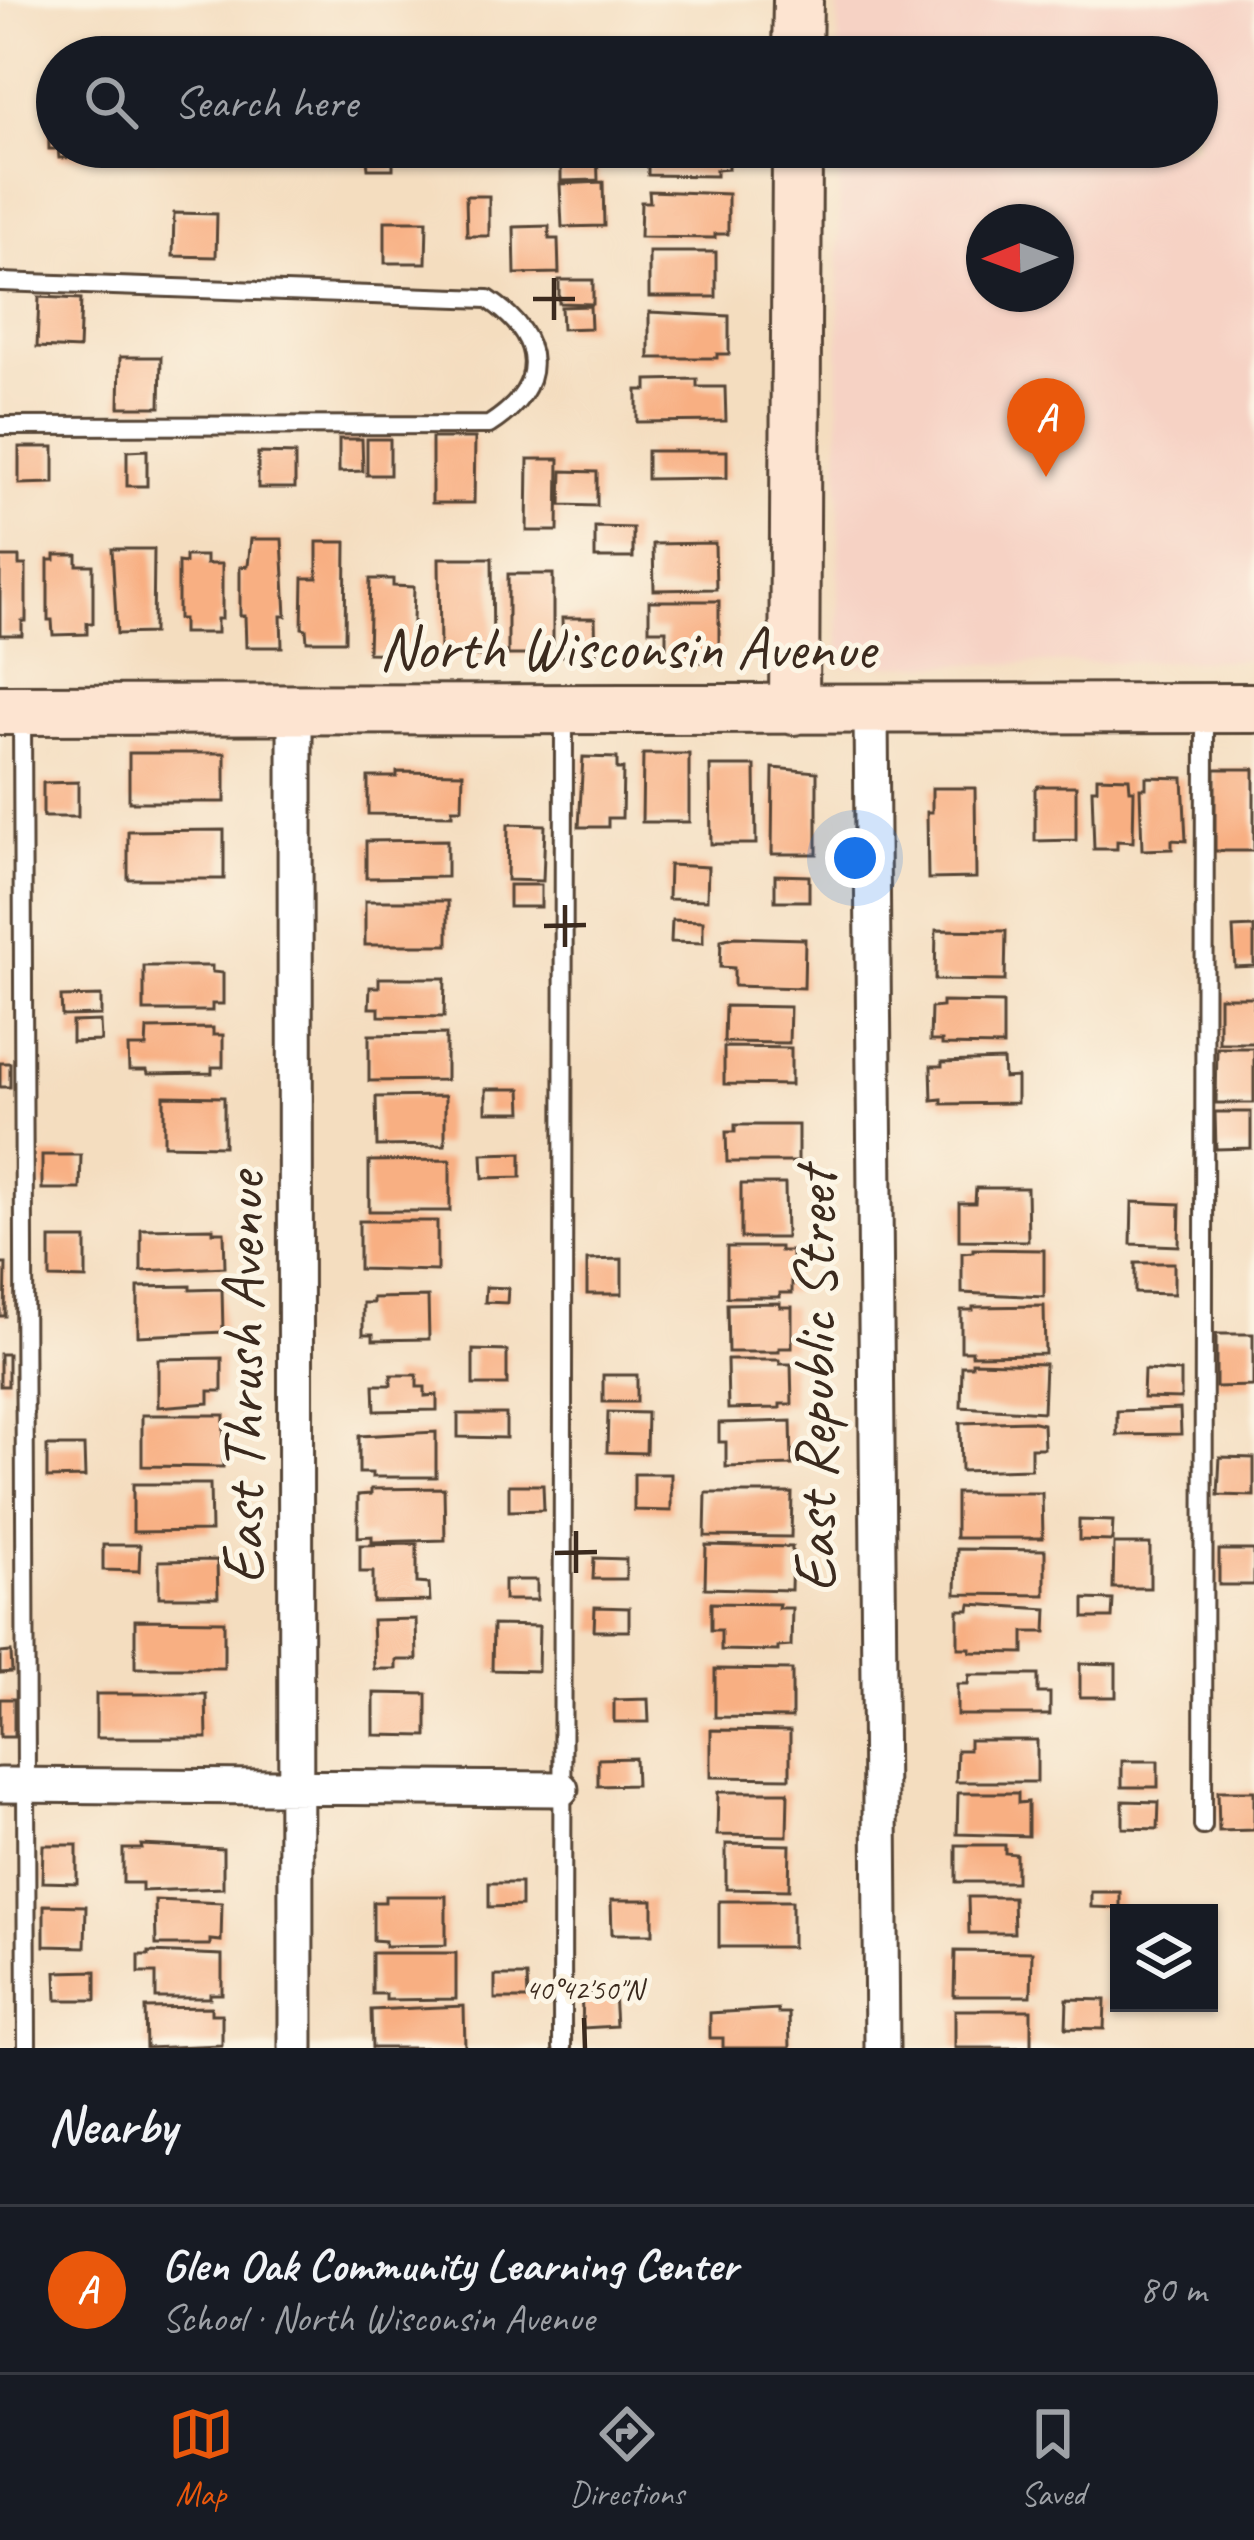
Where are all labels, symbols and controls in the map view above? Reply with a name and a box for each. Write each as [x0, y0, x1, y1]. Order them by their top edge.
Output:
search box [36, 36, 1218, 168]
icon: search [78, 69, 144, 135]
text: Search here [174, 74, 357, 131]
north arrow [966, 204, 1074, 312]
pin: A [1007, 378, 1085, 477]
street label: North Wisconsin Avenue [379, 610, 879, 686]
your location [825, 828, 885, 888]
street label: East Republic Street [777, 1160, 853, 1592]
street label: East Thrush Avenue [205, 1168, 281, 1584]
map controls [1110, 1904, 1218, 2012]
button: layers [1110, 1904, 1218, 2012]
text: 40°42'50"N [525, 1970, 648, 2008]
text: Nearby [48, 2094, 176, 2158]
text: Glen Oak Community Learning Center [162, 2237, 737, 2294]
text: A [77, 2265, 97, 2314]
text: 80 m [1140, 2265, 1206, 2314]
text: School · North Wisconsin Avenue [162, 2294, 594, 2343]
tab: Map [168, 2401, 234, 2515]
tab: Directions [570, 2401, 684, 2515]
tab: Saved [1020, 2401, 1086, 2515]

